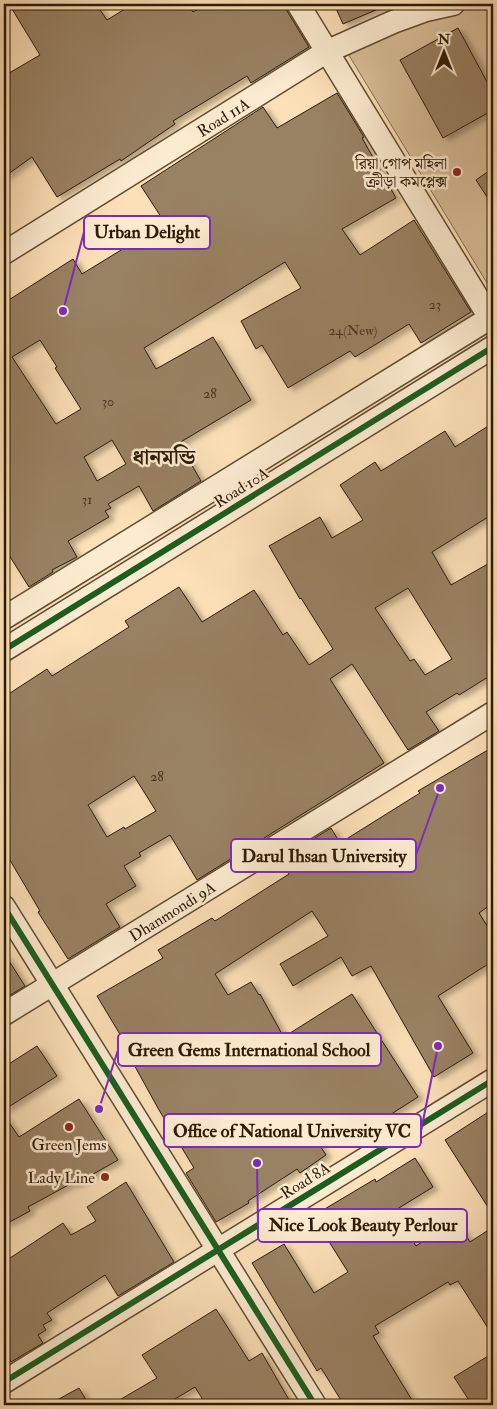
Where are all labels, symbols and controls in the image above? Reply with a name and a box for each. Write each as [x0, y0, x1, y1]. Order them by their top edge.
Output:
north arrow [420, 28, 470, 78]
text: N [437, 31, 451, 48]
street label: Road 11A [193, 94, 254, 142]
place label: রিয়া গোপ মহিলা ক্রীড়া কমপ্লেক্স [354, 154, 448, 192]
marker: রিয়া গোপ মহিলা ক্রীড়া কমপ্লেক্স [451, 166, 463, 178]
callout: Urban Delight [84, 216, 210, 249]
text: Urban Delight [94, 221, 200, 244]
house number: 23 [429, 296, 441, 313]
house number: 24(New) [329, 322, 377, 339]
house number: 28 [203, 385, 217, 402]
house number: 30 [102, 393, 114, 410]
district label: ধানমন্ডি [133, 444, 197, 471]
street label: Road 10A [210, 463, 273, 512]
house number: 31 [82, 491, 92, 508]
house number: 28 [150, 768, 164, 785]
callout: Darul Ihsan University [231, 839, 416, 872]
text: Darul Ihsan University [242, 845, 408, 868]
street label: Dhanmondi 9A [126, 877, 220, 946]
callout: Green Gems International School [118, 1033, 381, 1066]
text: Green Gems International School [128, 1039, 371, 1062]
callout: Office of National University VC [164, 1114, 421, 1147]
text: Office of National University VC [173, 1120, 411, 1143]
marker: Green Jems [63, 1121, 75, 1133]
place label: Green Jems [31, 1135, 107, 1156]
street label: Road 8A [277, 1158, 334, 1204]
place label: Lady Line [28, 1168, 95, 1188]
marker: Lady Line [99, 1171, 111, 1183]
callout: Nice Look Beauty Perlour [258, 1209, 467, 1242]
text: Nice Look Beauty Perlour [268, 1214, 458, 1237]

